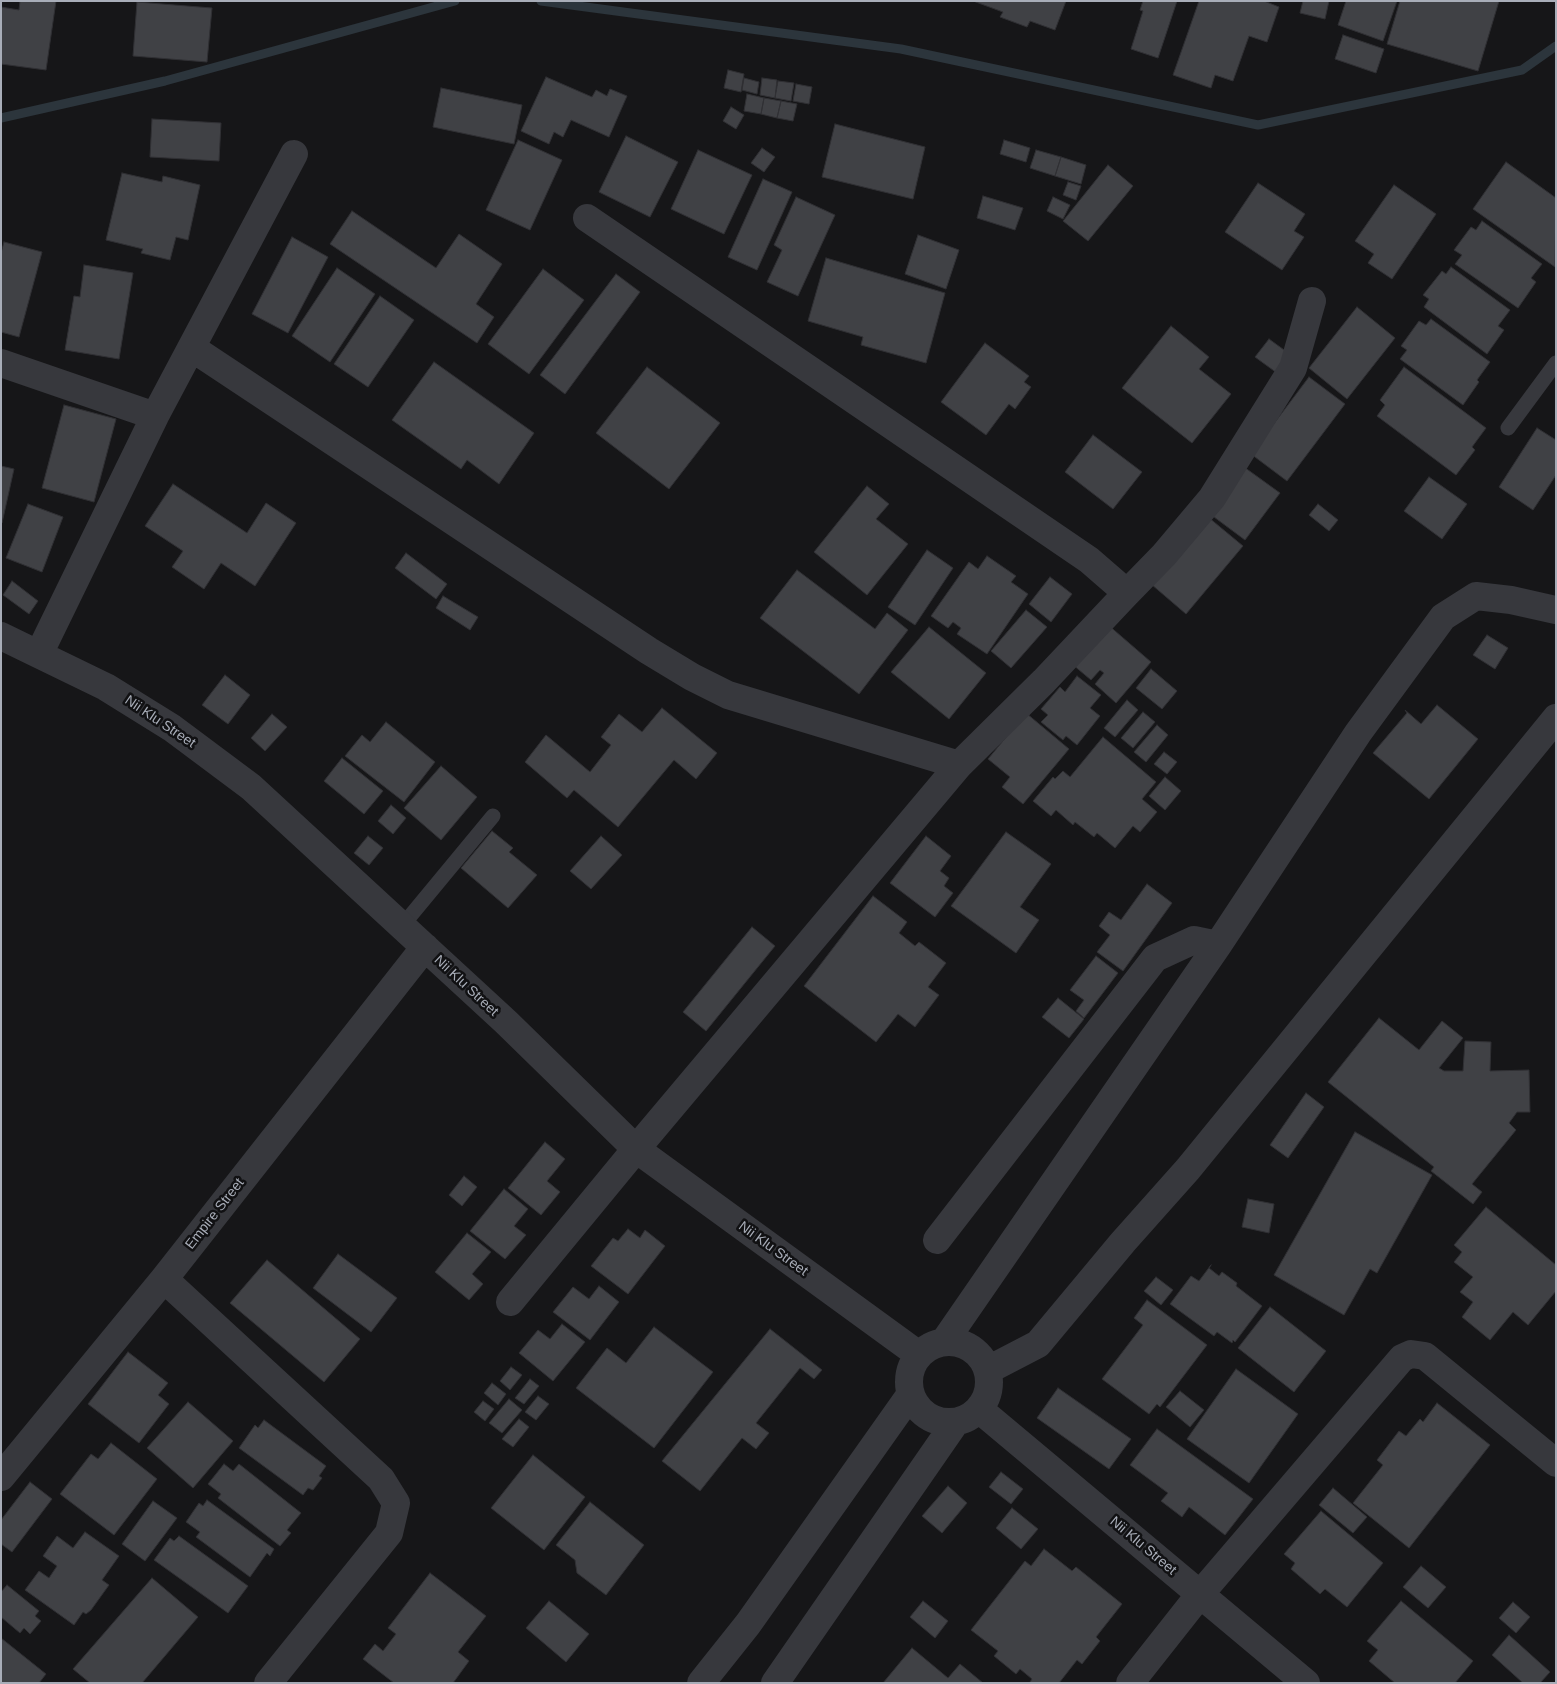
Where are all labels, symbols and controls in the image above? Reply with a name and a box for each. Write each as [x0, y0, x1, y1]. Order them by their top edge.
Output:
street label: Nii Klu Street [121, 692, 199, 752]
street label: Nii Klu Street [430, 952, 502, 1020]
street label: Empire Street [182, 1175, 248, 1253]
street label: Nii Klu Street [735, 1218, 811, 1280]
street label: Nii Klu Street [1106, 1513, 1180, 1579]

